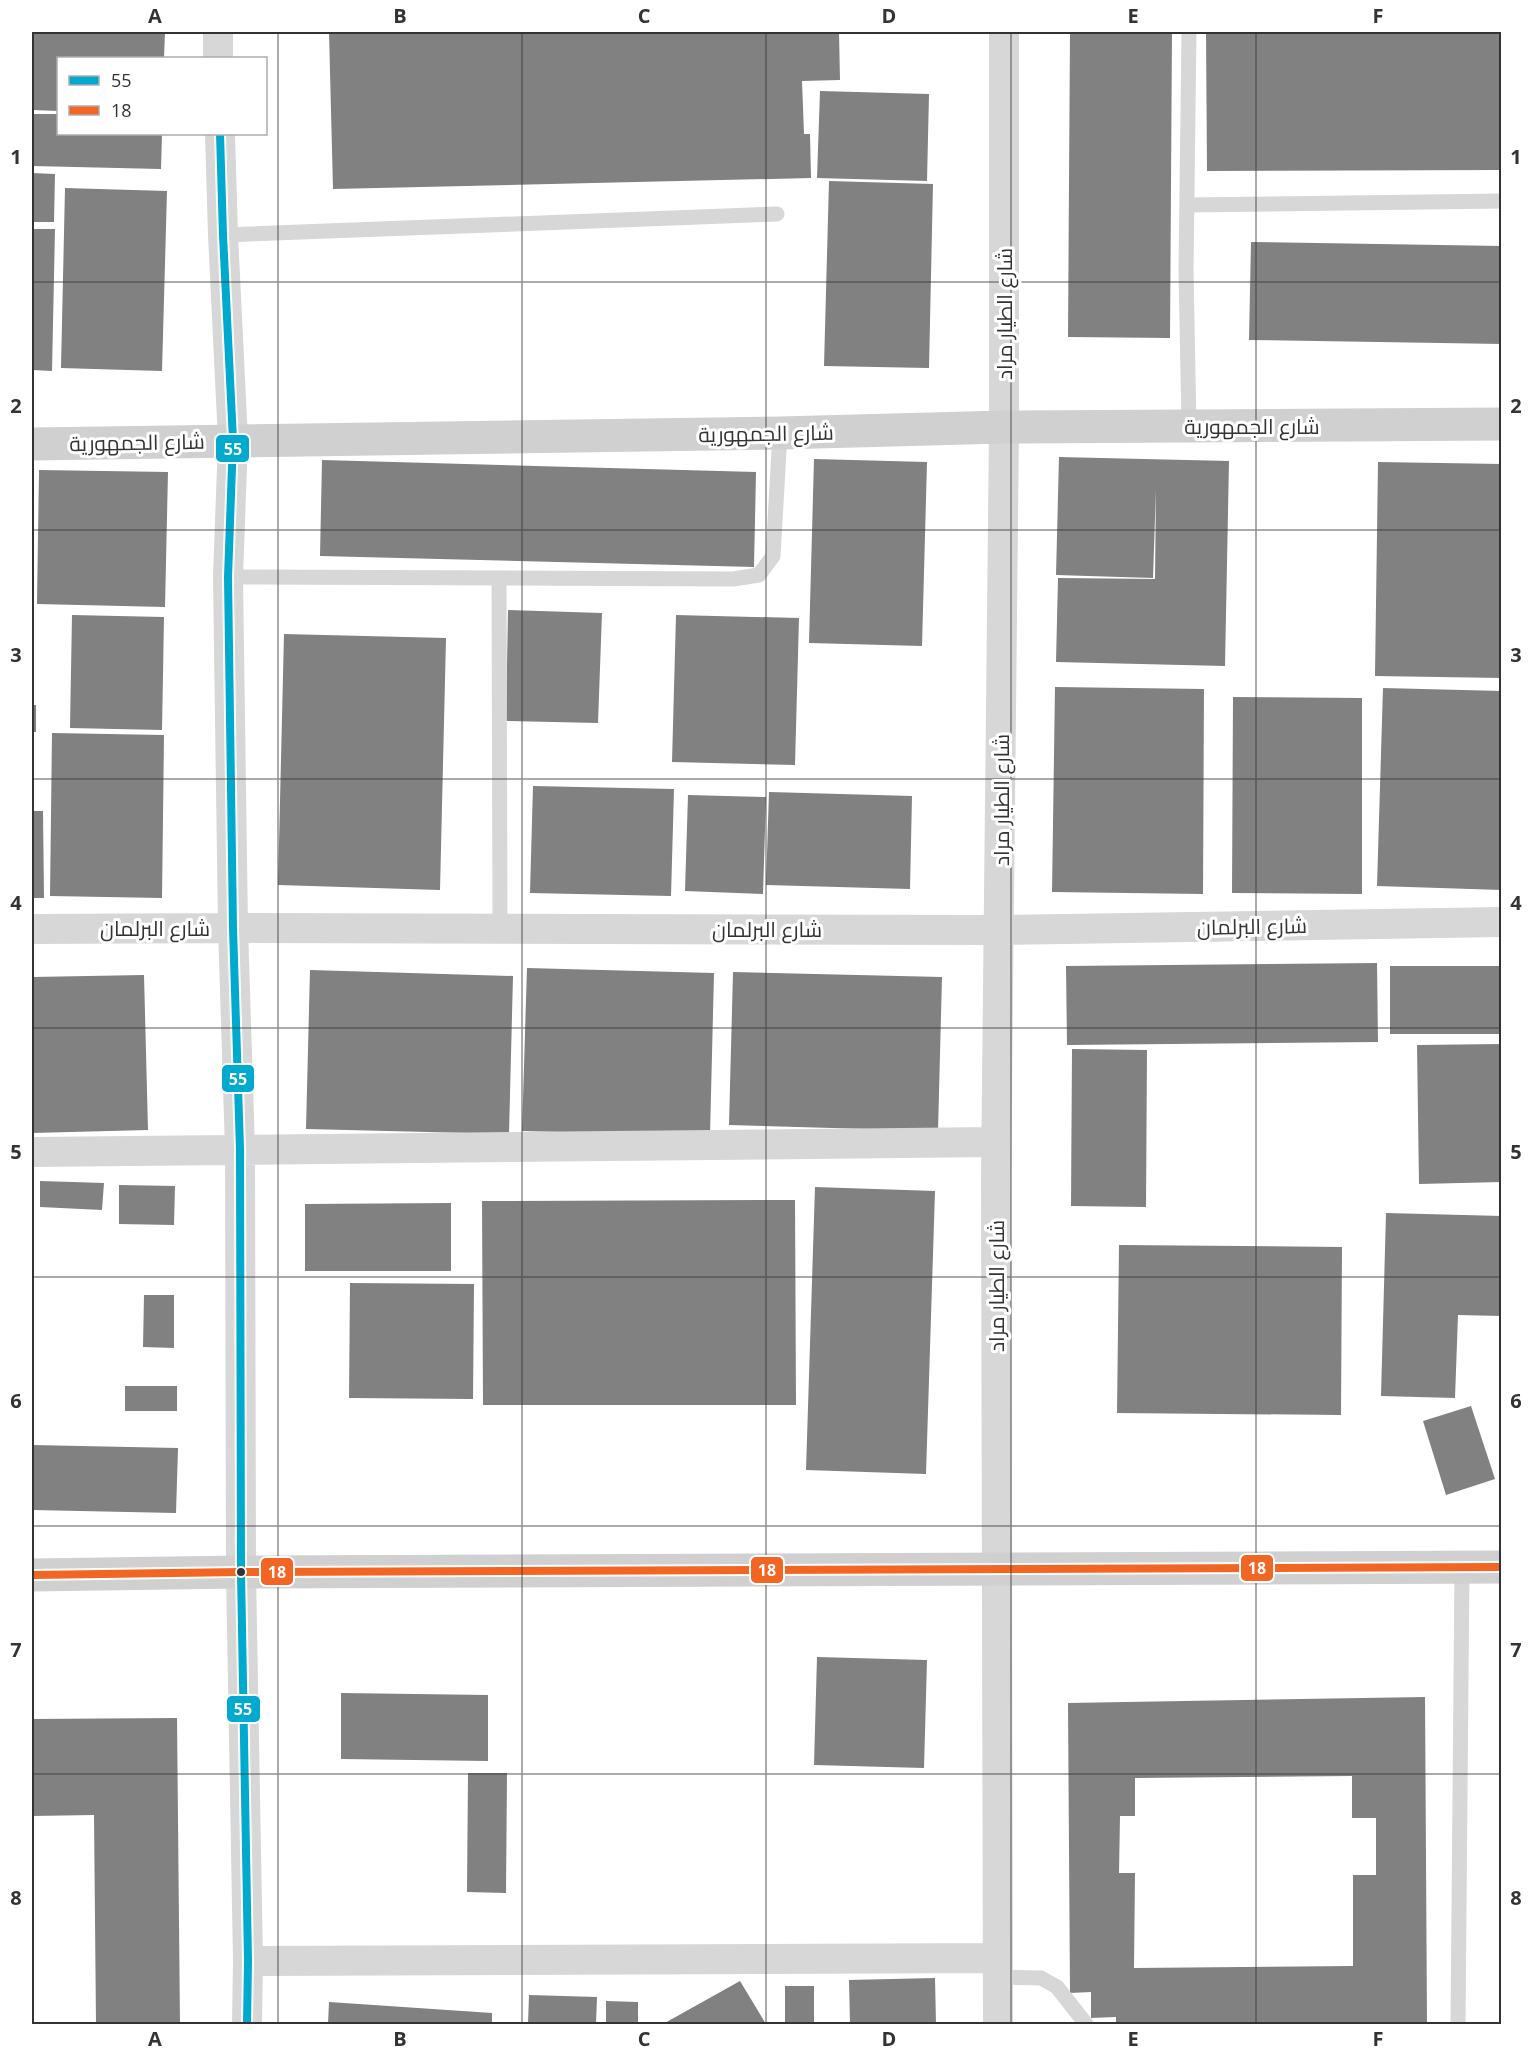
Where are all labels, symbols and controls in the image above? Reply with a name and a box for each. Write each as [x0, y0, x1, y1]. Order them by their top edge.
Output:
text: A [148, 2, 162, 29]
text: B [393, 2, 407, 29]
text: C [638, 2, 651, 29]
text: D [882, 2, 896, 29]
text: E [1127, 2, 1139, 29]
text: F [1373, 2, 1383, 29]
legend [57, 57, 267, 135]
text: 55 [111, 68, 132, 92]
text: 18 [111, 98, 132, 122]
text: 1 [10, 143, 22, 170]
text: 1 [1510, 143, 1522, 170]
street label: شارع الطيار مراد [990, 248, 1019, 380]
text: 2 [10, 392, 22, 419]
text: 2 [1510, 392, 1522, 419]
street label: شارع الجمهورية [1184, 412, 1320, 441]
street label: شارع الجمهورية [698, 418, 834, 449]
street label: شارع الجمهورية [69, 427, 205, 458]
line badge: 55 [215, 434, 250, 463]
text: 55 [224, 438, 242, 460]
text: 3 [10, 641, 22, 668]
text: 3 [1510, 641, 1522, 668]
street label: شارع الطيار مراد [987, 734, 1016, 866]
text: 4 [10, 889, 22, 916]
text: 4 [1510, 889, 1522, 916]
street label: شارع البرلمان [1197, 911, 1307, 942]
street label: شارع البرلمان [100, 914, 210, 943]
street label: شارع البرلمان [712, 915, 822, 944]
line badge: 55 [221, 1064, 255, 1093]
text: 55 [229, 1068, 247, 1090]
text: 5 [10, 1138, 22, 1165]
text: 5 [1510, 1138, 1522, 1165]
street label: شارع الطيار مراد [982, 1220, 1011, 1352]
text: 6 [10, 1387, 22, 1414]
text: 6 [1510, 1387, 1522, 1414]
line badge: 18 [1240, 1554, 1274, 1582]
line badge: 18 [750, 1556, 784, 1584]
line badge: 18 [260, 1557, 294, 1586]
text: 18 [1248, 1557, 1266, 1579]
text: 18 [758, 1559, 776, 1581]
text: 18 [268, 1561, 286, 1583]
unlabelled marker [235, 1566, 247, 1578]
text: 7 [10, 1636, 22, 1663]
text: 7 [1510, 1636, 1522, 1663]
line badge: 55 [226, 1695, 261, 1723]
text: 55 [234, 1698, 252, 1720]
text: 8 [10, 1884, 22, 1911]
text: 8 [1510, 1884, 1522, 1911]
text: A [148, 2025, 162, 2052]
text: B [393, 2025, 407, 2052]
text: C [638, 2025, 651, 2052]
text: D [882, 2025, 896, 2052]
text: E [1127, 2025, 1139, 2052]
text: F [1373, 2025, 1383, 2052]

